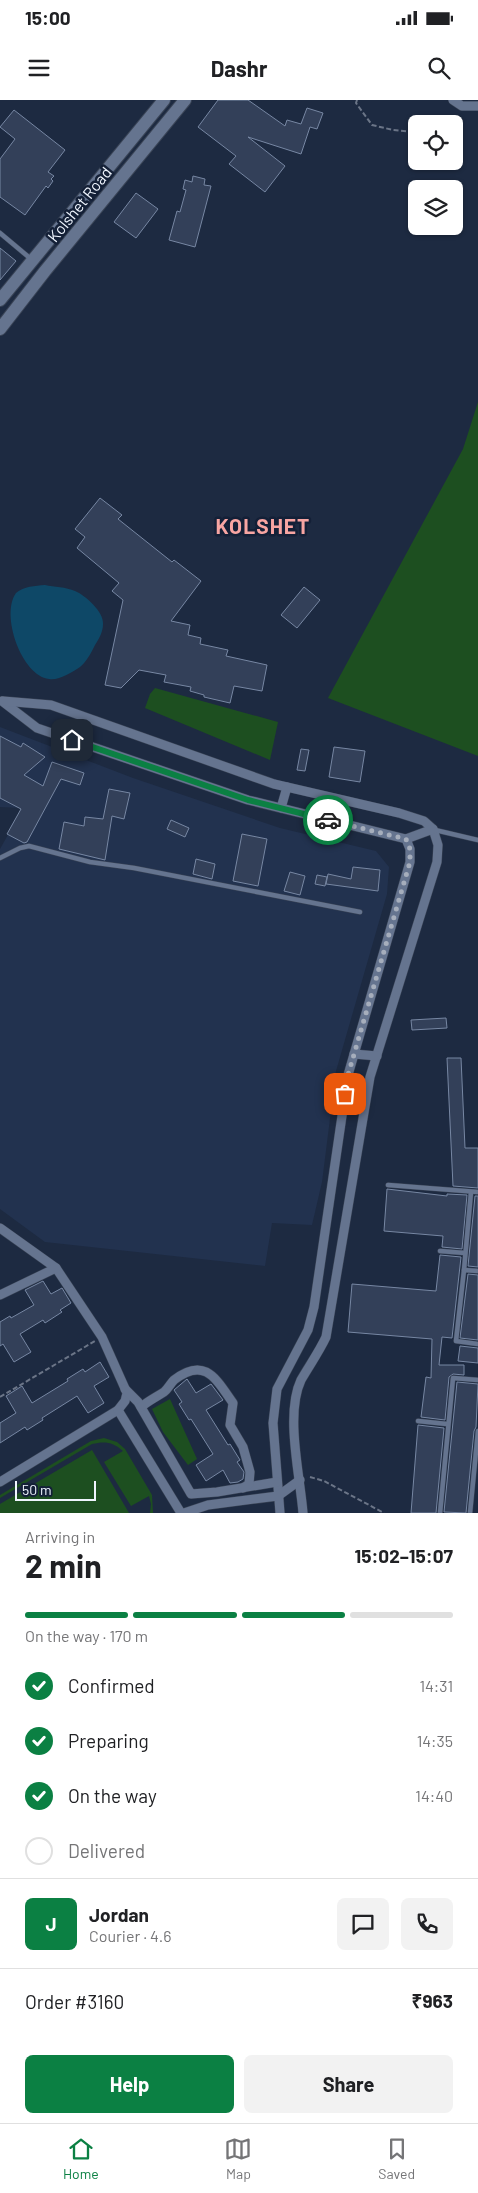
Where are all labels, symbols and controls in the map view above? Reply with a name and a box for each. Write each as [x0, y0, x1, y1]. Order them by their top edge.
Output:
text: 15:00 [25, 6, 71, 29]
icon: menu [25, 54, 53, 82]
icon: search [425, 54, 453, 82]
text: Dashr [211, 55, 267, 81]
map controls [408, 115, 463, 235]
button: locate [408, 115, 463, 170]
street label: Kolshet Road [43, 163, 115, 245]
button: layers [408, 180, 463, 235]
district label: KOLSHET [216, 513, 310, 538]
pin [51, 719, 93, 761]
icon: home [58, 726, 86, 754]
courier [303, 795, 353, 845]
icon: car [314, 806, 342, 834]
pin [324, 1073, 366, 1115]
icon: bag [331, 1080, 359, 1108]
scale bar [15, 1478, 96, 1501]
text: 50 m [22, 1481, 51, 1498]
text: Arriving in [25, 1527, 95, 1546]
text: 15:02–15:07 [354, 1544, 453, 1567]
text: 2 min [25, 1546, 102, 1584]
text: On the way · 170 m [25, 1626, 148, 1645]
icon: check [25, 1672, 53, 1700]
text: Confirmed [68, 1674, 155, 1697]
text: 14:31 [419, 1676, 453, 1695]
icon: check [25, 1727, 53, 1755]
text: Preparing [68, 1729, 149, 1752]
text: 14:35 [417, 1731, 453, 1750]
icon: check [25, 1782, 53, 1810]
text: On the way [68, 1784, 157, 1807]
text: 14:40 [415, 1786, 453, 1805]
text: Delivered [68, 1839, 145, 1862]
button: chat [337, 1898, 389, 1950]
button: phone [401, 1898, 453, 1950]
text: Jordan [89, 1903, 149, 1926]
text: J [45, 1912, 57, 1935]
text: Courier · 4.6 [89, 1926, 172, 1945]
text: ₹963 [412, 1989, 453, 2012]
text: Order #3160 [25, 1990, 124, 2013]
button: Help [25, 2055, 234, 2113]
button: Share [244, 2055, 453, 2113]
tab: Home [63, 2135, 99, 2182]
tab: Map [224, 2135, 252, 2182]
tab: Saved [378, 2135, 415, 2182]

